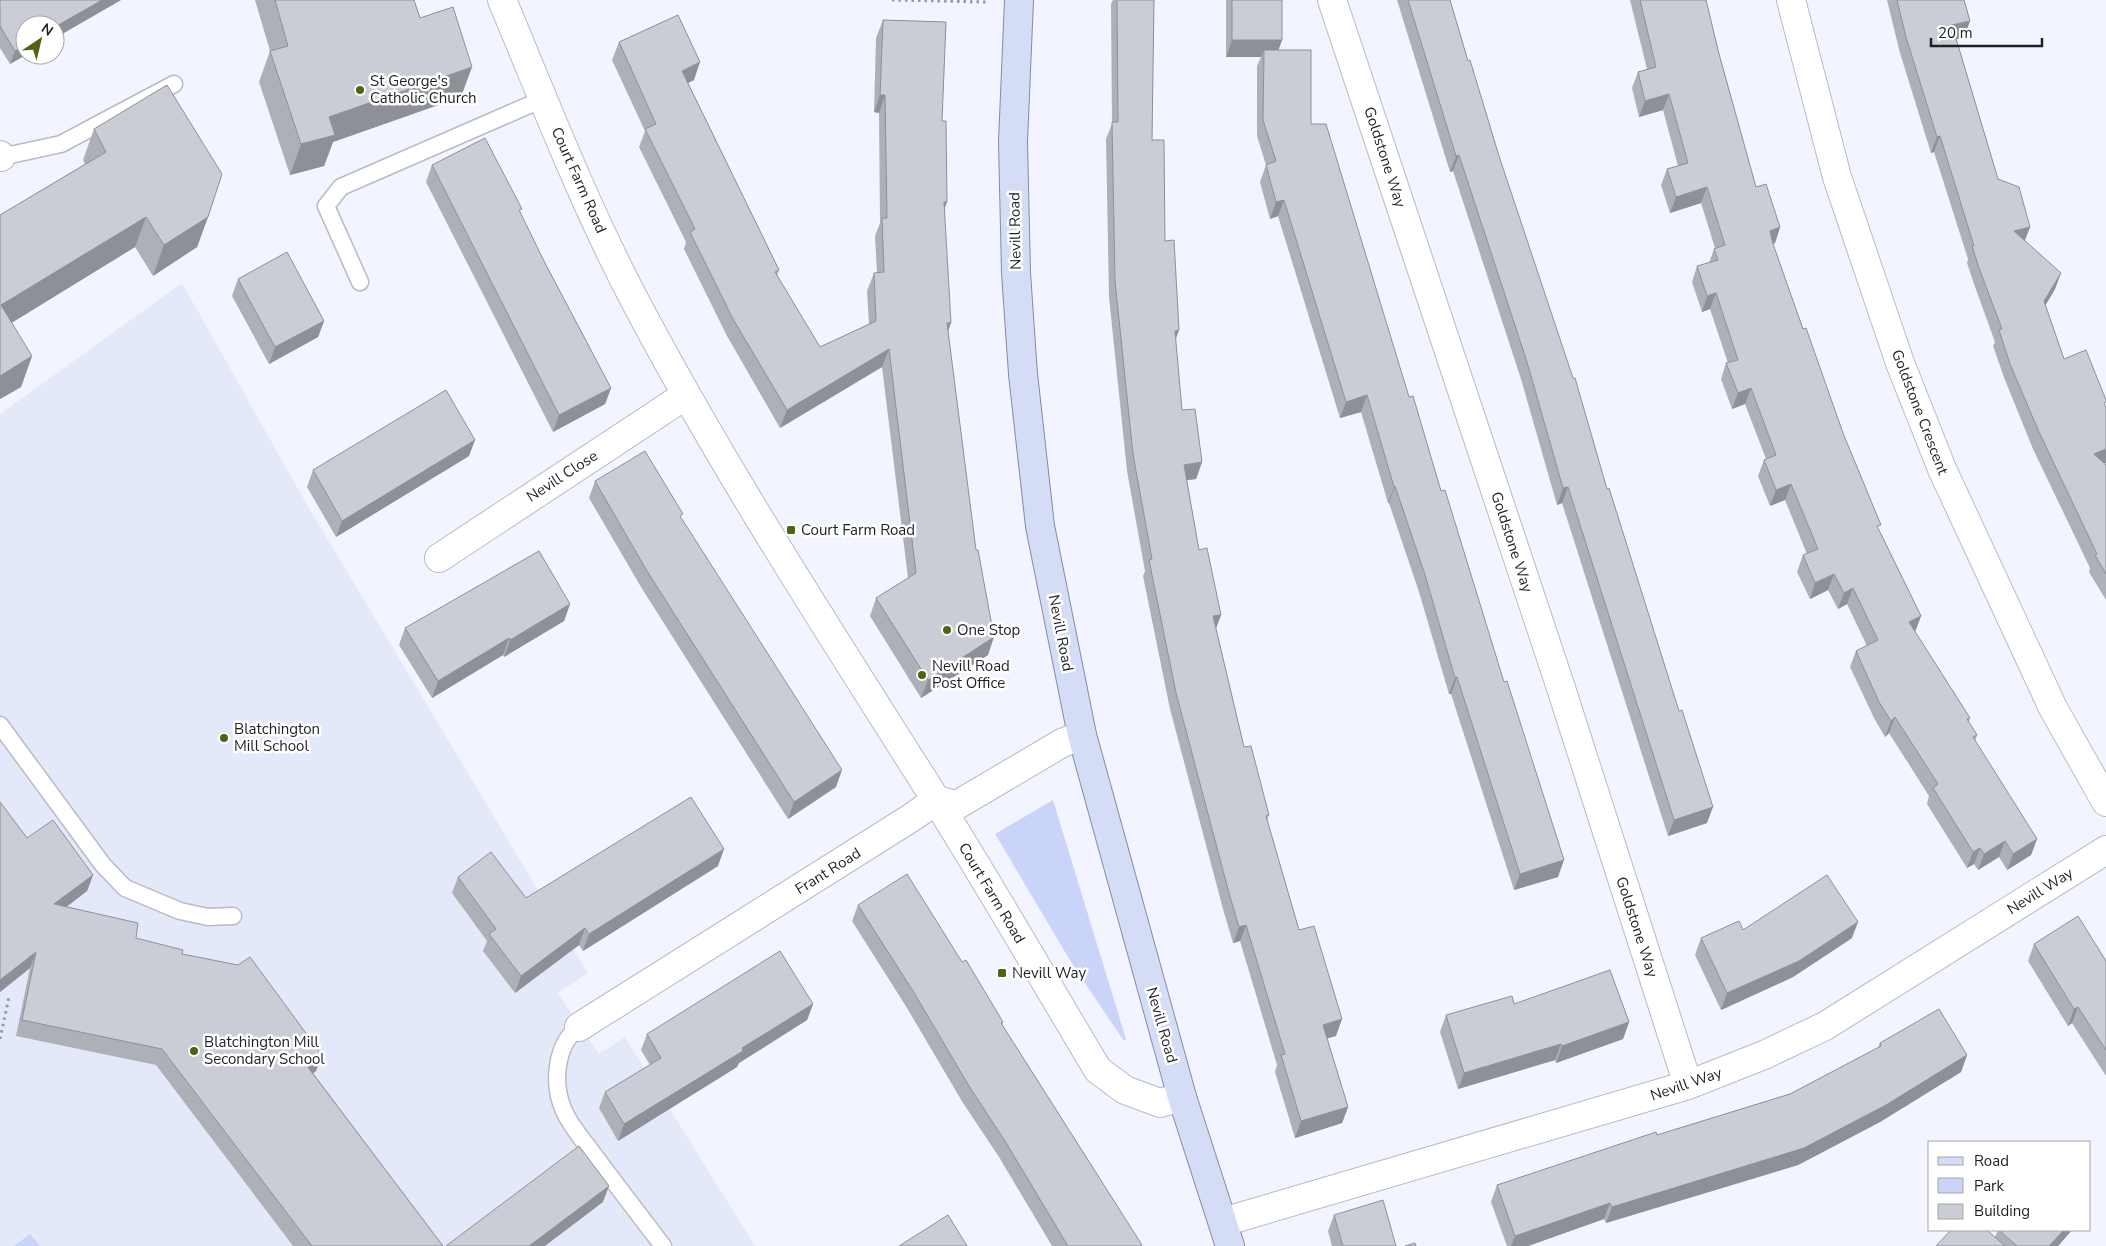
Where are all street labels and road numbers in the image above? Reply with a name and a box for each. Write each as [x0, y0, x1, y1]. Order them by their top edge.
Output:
street label: Goldstone Way [1359, 104, 1411, 210]
street label: Court Farm Road [547, 124, 611, 236]
street label: Nevill Road [1004, 192, 1026, 270]
street label: Goldstone Crescent [1887, 347, 1953, 478]
street label: Nevill Close [523, 446, 601, 506]
street label: Goldstone Way [1486, 489, 1538, 595]
street label: Nevill Road [1044, 593, 1078, 673]
street label: Court Farm Road [954, 839, 1030, 947]
street label: Frant Road [791, 843, 865, 899]
street label: Nevill Way [2003, 863, 2077, 919]
street label: Goldstone Way [1611, 874, 1663, 980]
street label: Nevill Road [1142, 985, 1182, 1065]
street label: Nevill Way [1648, 1062, 1725, 1106]

